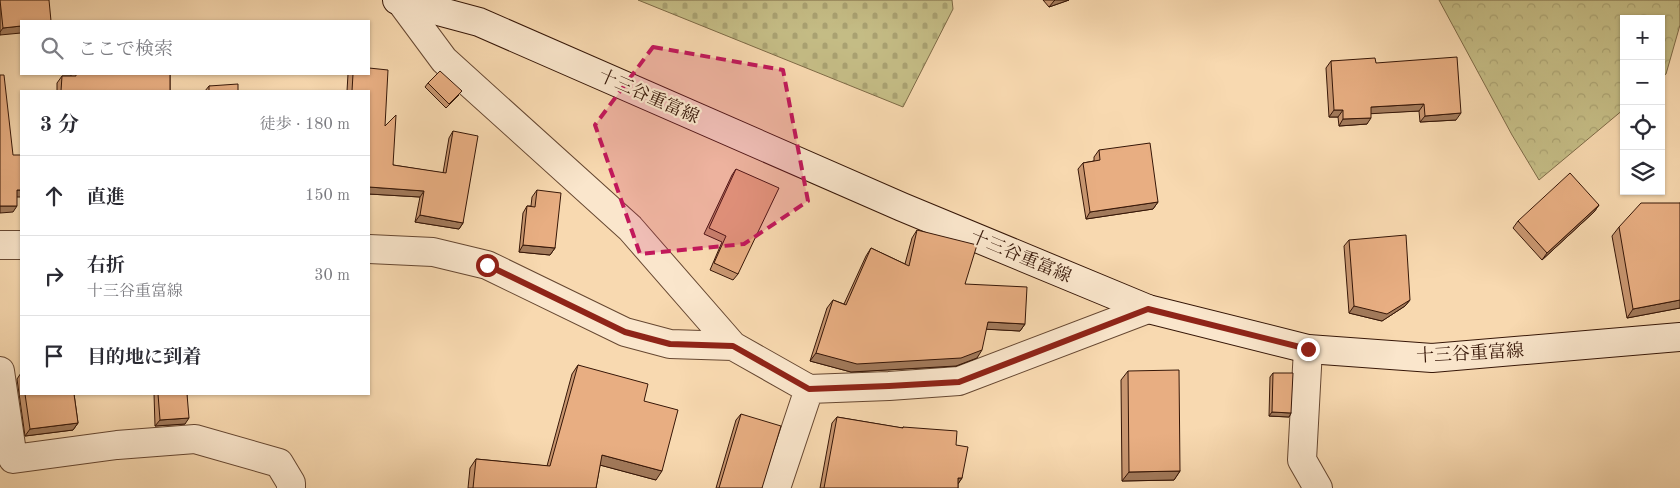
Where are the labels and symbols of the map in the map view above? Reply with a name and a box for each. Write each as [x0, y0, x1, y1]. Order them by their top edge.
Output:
street label: 十三谷重富線 [596, 65, 702, 127]
street label: 十三谷重富線 [967, 226, 1075, 286]
route start [476, 254, 499, 277]
route end [1297, 338, 1320, 361]
street label: 十三谷重富線 [1416, 340, 1524, 366]

